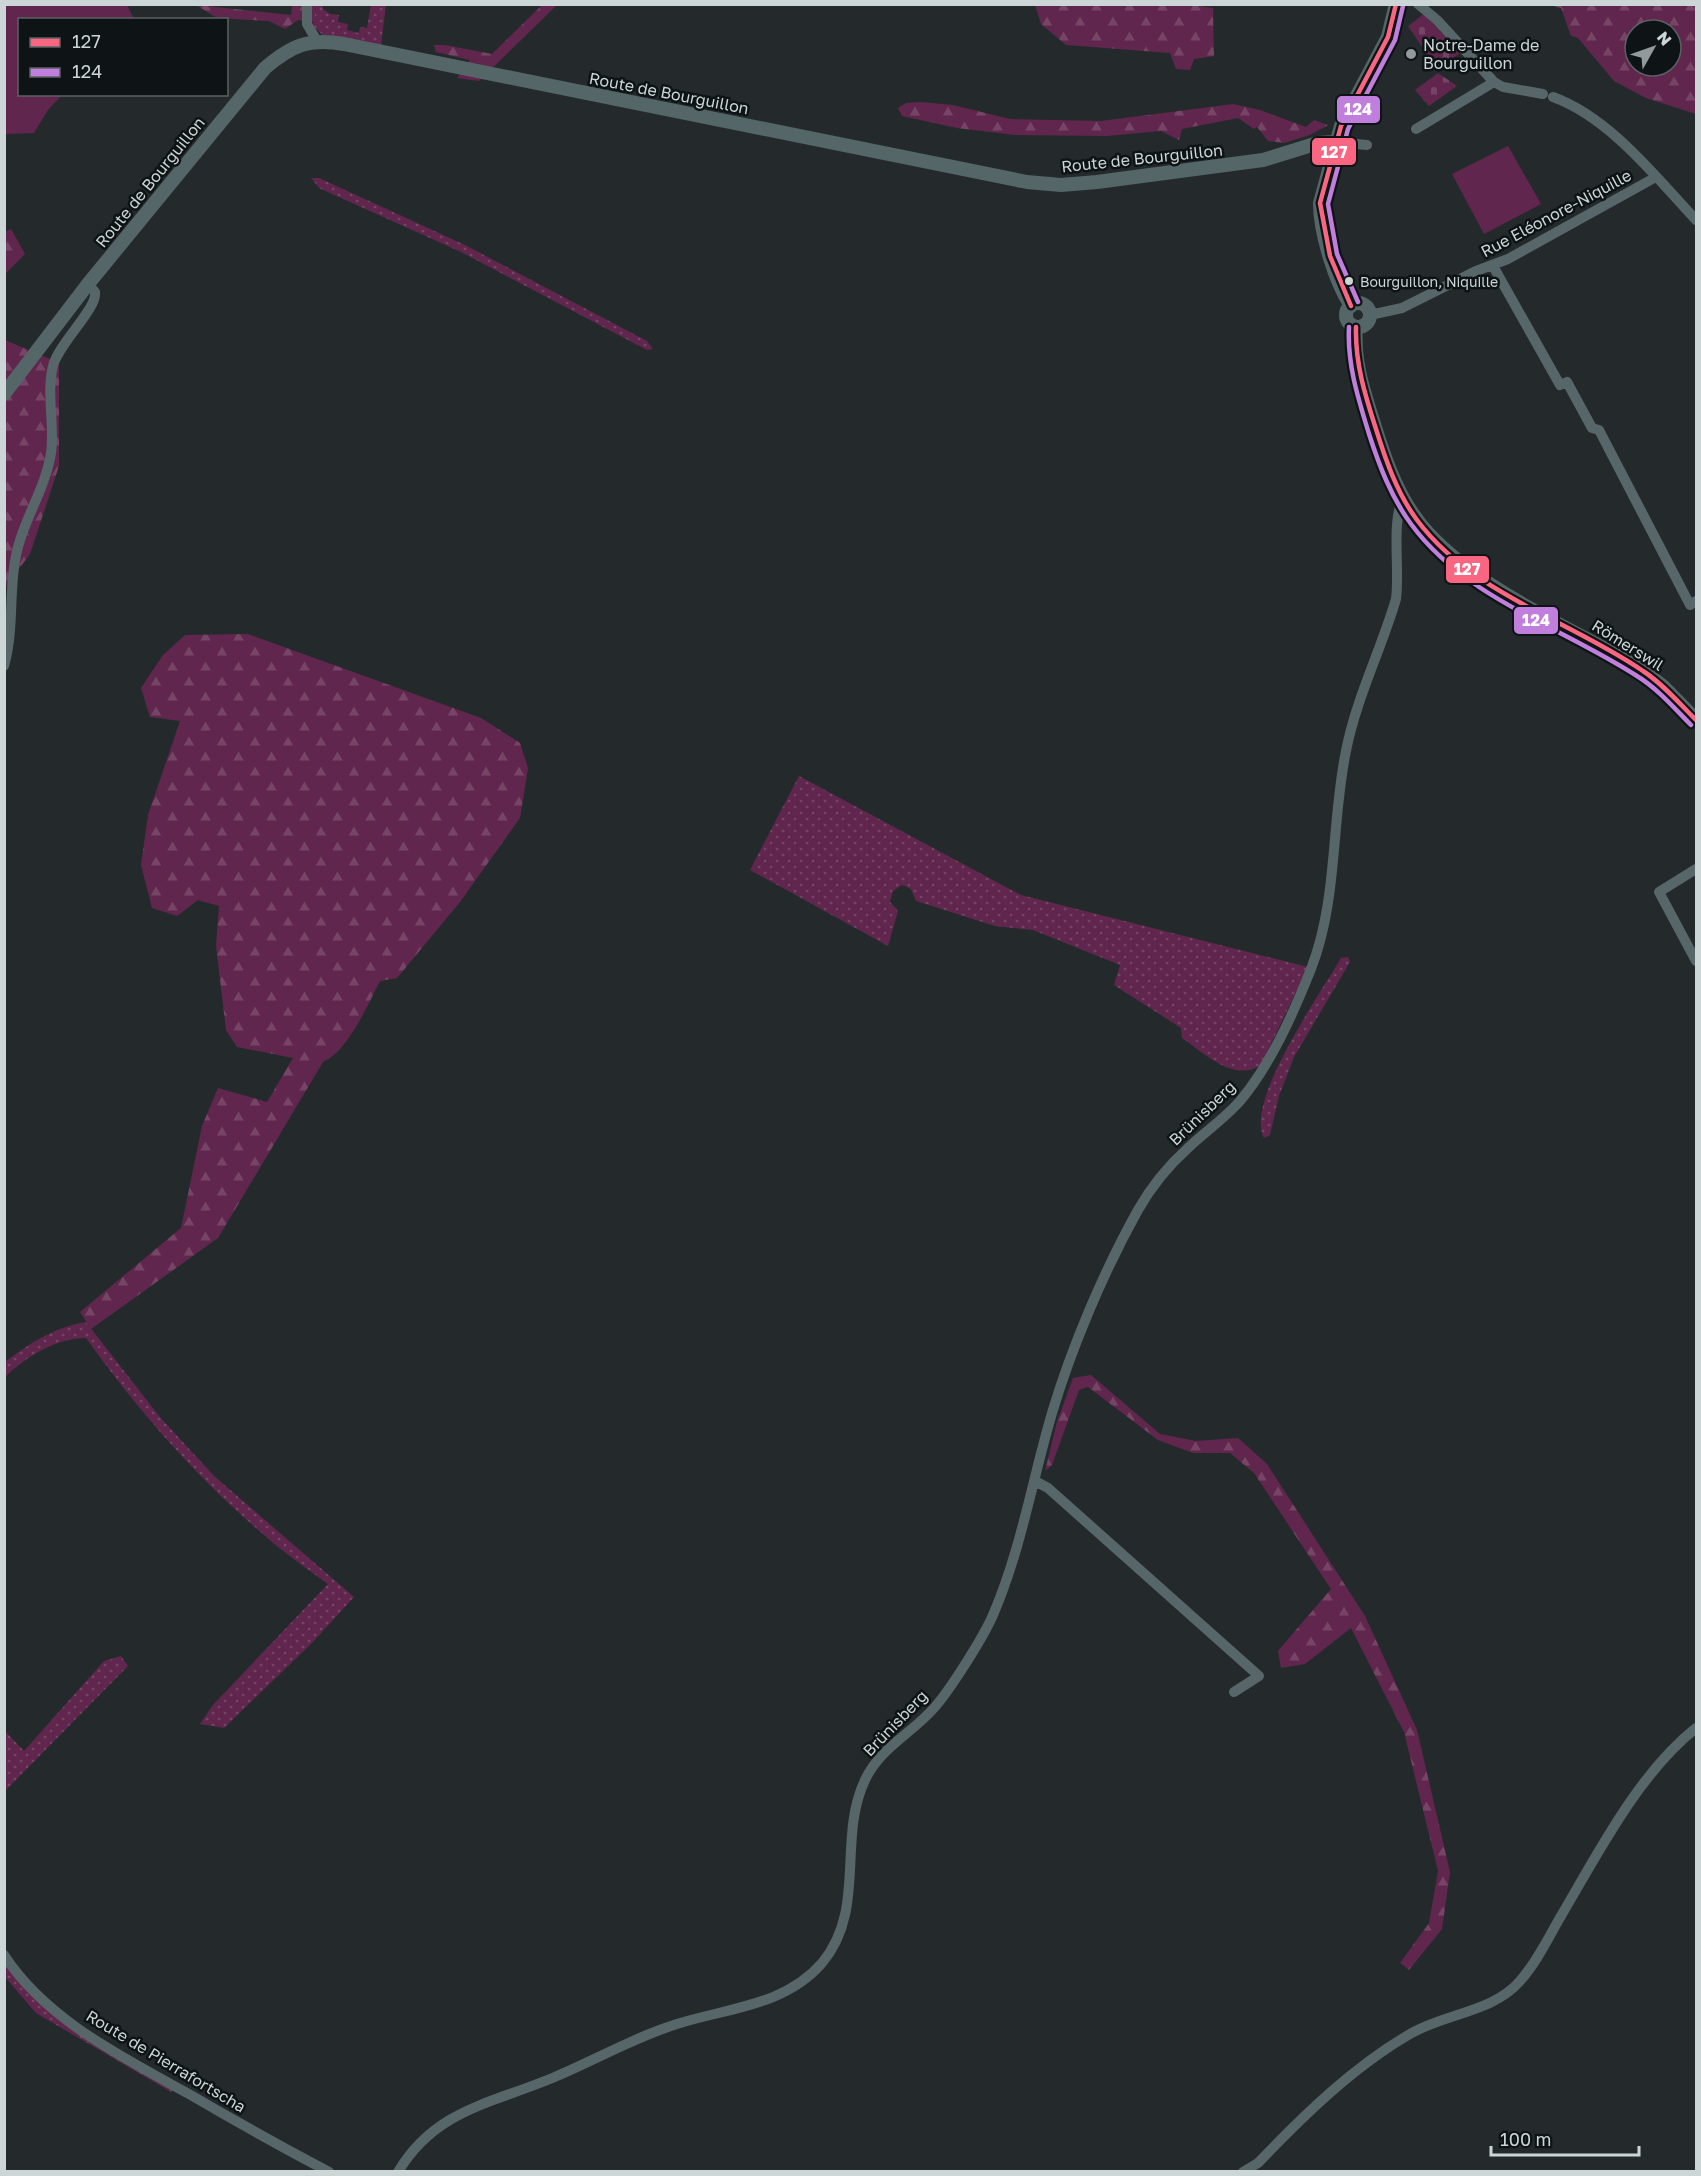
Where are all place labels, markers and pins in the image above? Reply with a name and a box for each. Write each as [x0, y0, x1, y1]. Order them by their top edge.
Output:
place label: Notre-Dame de Bourguillon [1423, 35, 1539, 73]
marker: Notre-Dame de Bourguillon [1404, 47, 1418, 61]
place label: Bourguillon, Niquille [1360, 273, 1498, 290]
marker: Bourguillon, Niquille [1343, 275, 1355, 287]

